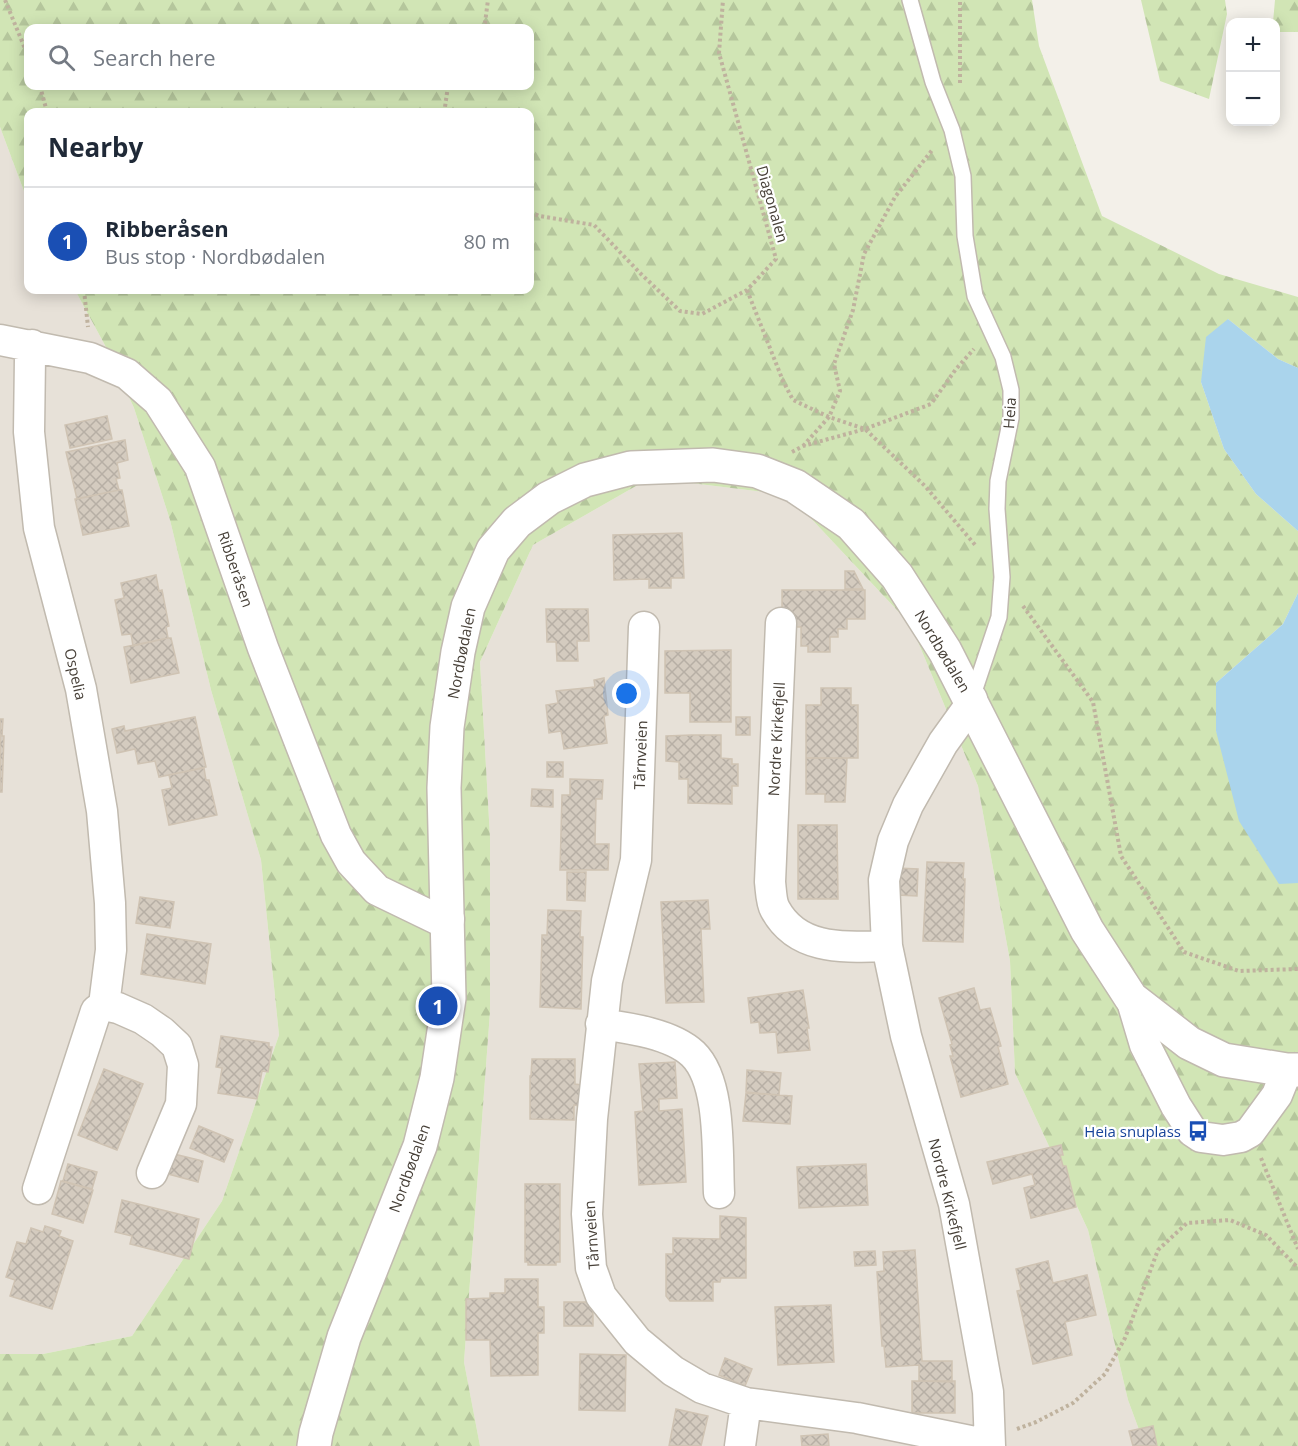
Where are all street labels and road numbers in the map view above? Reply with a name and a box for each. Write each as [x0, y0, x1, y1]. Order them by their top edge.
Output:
street label: Diagonalen [752, 163, 794, 245]
street label: Heia [998, 397, 1020, 429]
street label: Ribberåsen [214, 528, 258, 610]
street label: Nordbødalen [442, 606, 480, 700]
street label: Nordbødalen [911, 606, 975, 696]
street label: Ospelia [60, 646, 92, 702]
street label: Nordre Kirkefjell [763, 681, 789, 797]
street label: Tårnveien [629, 720, 651, 790]
street label: Nordbødalen [384, 1121, 434, 1215]
street label: Nordre Kirkefjell [924, 1136, 972, 1252]
street label: Tårnveien [579, 1200, 603, 1270]

